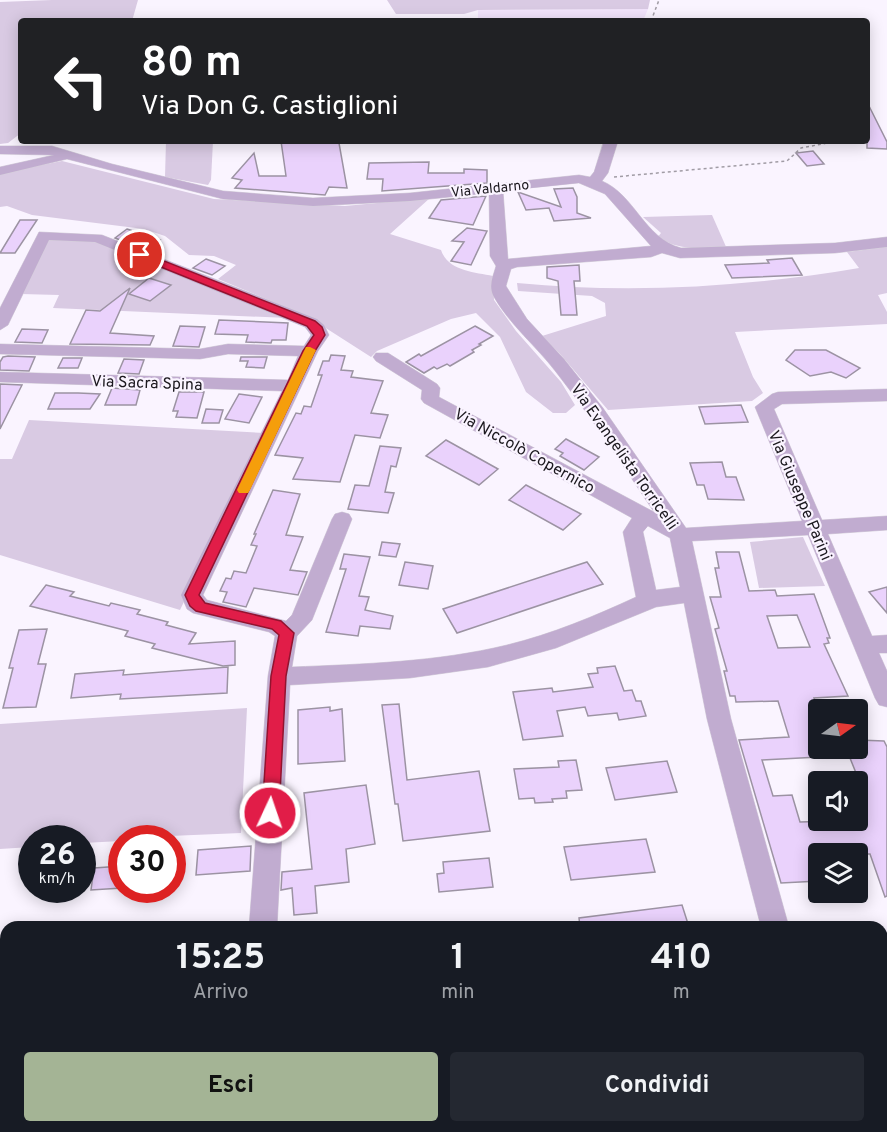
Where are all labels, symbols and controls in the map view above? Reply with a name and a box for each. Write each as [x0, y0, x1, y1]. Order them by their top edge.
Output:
text: 80 m [141, 38, 242, 91]
icon: left [42, 42, 120, 120]
text: Via Don G. Castiglioni [141, 90, 398, 124]
street label: Via Valdarno [450, 177, 530, 202]
pin [114, 229, 165, 280]
icon: arrive [123, 238, 156, 271]
street label: Via Sacra Spina [91, 372, 203, 396]
street label: Via Evangelista Torricelli [565, 380, 681, 534]
street label: Via Niccolò Copernico [450, 405, 598, 499]
street label: Via Giuseppe Parini [763, 428, 836, 564]
north arrow [808, 699, 868, 759]
map controls [808, 699, 868, 903]
button: sound [808, 771, 868, 831]
position arrow [238, 781, 302, 845]
speed limit sign: 30 [108, 825, 186, 903]
text: 26 [39, 838, 75, 875]
button: layers [808, 843, 868, 903]
text: km/h [39, 870, 75, 889]
text: 15:25 [176, 936, 265, 982]
text: 1 [451, 936, 465, 982]
text: 410 [651, 936, 712, 982]
text: Arrivo [193, 980, 248, 1006]
text: min [441, 980, 475, 1006]
text: m [673, 980, 690, 1006]
button: Esci [24, 1052, 438, 1121]
button: Condividi [450, 1052, 864, 1121]

